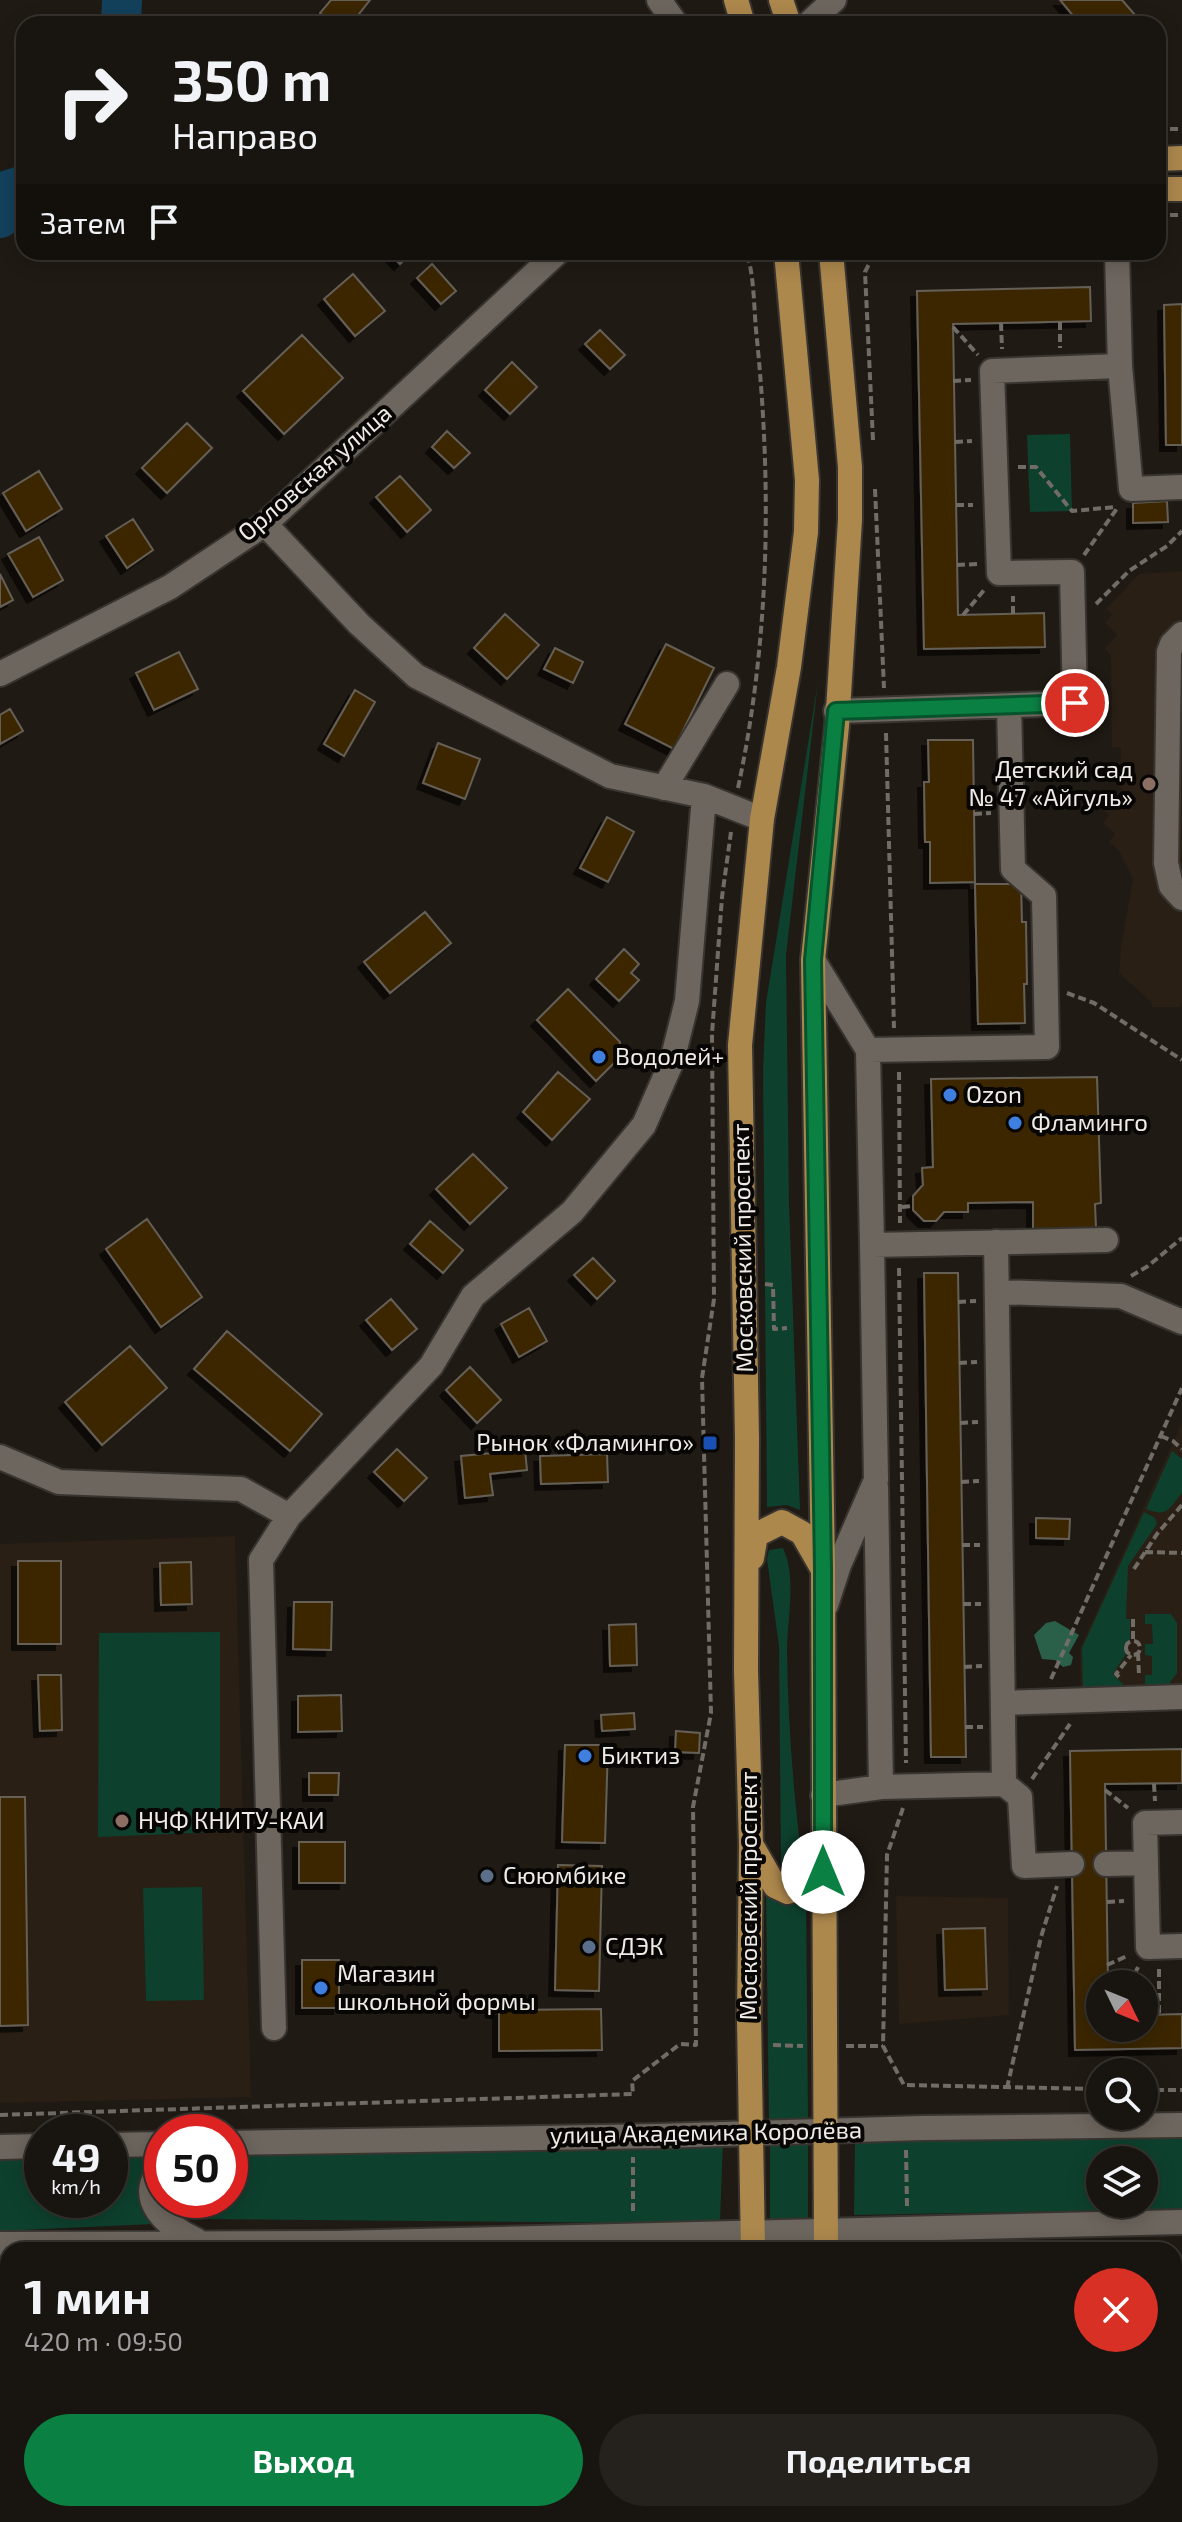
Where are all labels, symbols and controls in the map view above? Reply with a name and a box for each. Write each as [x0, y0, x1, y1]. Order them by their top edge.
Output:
text: 350 m [172, 45, 331, 112]
icon: right [40, 48, 144, 152]
text: Направо [172, 113, 318, 156]
icon: arrive [142, 200, 186, 244]
text: Затем [40, 204, 126, 240]
street label: Орловская улица [231, 397, 397, 547]
pin [1041, 669, 1109, 737]
icon: arrive [1053, 681, 1097, 725]
place label: Детский сад № 47 «Айгуль» [968, 754, 1133, 812]
marker: Детский сад № 47 «Айгуль» [1140, 775, 1158, 793]
place label: Водолей+ [615, 1041, 725, 1070]
marker: Водолей+ [590, 1048, 608, 1066]
place label: Ozon [966, 1079, 1022, 1108]
marker: Ozon [941, 1086, 959, 1104]
place label: Фламинго [1031, 1107, 1148, 1136]
marker: Фламинго [1006, 1114, 1024, 1132]
street label: Московский проспект [725, 1123, 758, 1373]
place label: Рынок «Фламинго» [476, 1427, 694, 1456]
marker: Рынок «Фламинго» [701, 1434, 719, 1452]
place label: Биктиз [601, 1740, 680, 1769]
marker: Биктиз [576, 1747, 594, 1765]
street label: Московский проспект [733, 1771, 762, 2021]
place label: НЧФ КНИТУ-КАИ [138, 1805, 325, 1834]
marker: НЧФ КНИТУ-КАИ [113, 1812, 131, 1830]
position arrow [781, 1830, 865, 1914]
place label: Сююмбике [503, 1860, 626, 1889]
marker: Сююмбике [478, 1867, 496, 1885]
place label: СДЭК [605, 1931, 664, 1960]
marker: СДЭК [580, 1938, 598, 1956]
place label: Магазин школьной формы [337, 1958, 536, 2015]
north arrow [1086, 1970, 1158, 2042]
map controls [1086, 1970, 1158, 2218]
marker: Магазин школьной формы [312, 1979, 330, 1997]
button: search [1086, 2058, 1158, 2130]
speed limit sign: 50 [144, 2114, 248, 2218]
street label: улица Академика Королёва [550, 2114, 862, 2150]
text: 49 [51, 2132, 101, 2180]
button: layers [1086, 2146, 1158, 2218]
text: km/h [51, 2174, 101, 2198]
text: 1 мин [24, 2266, 151, 2324]
button: close [1074, 2268, 1158, 2352]
text: 420 m · 09:50 [24, 2325, 183, 2356]
button: Выход [24, 2414, 583, 2506]
button: Поделиться [599, 2414, 1158, 2506]

